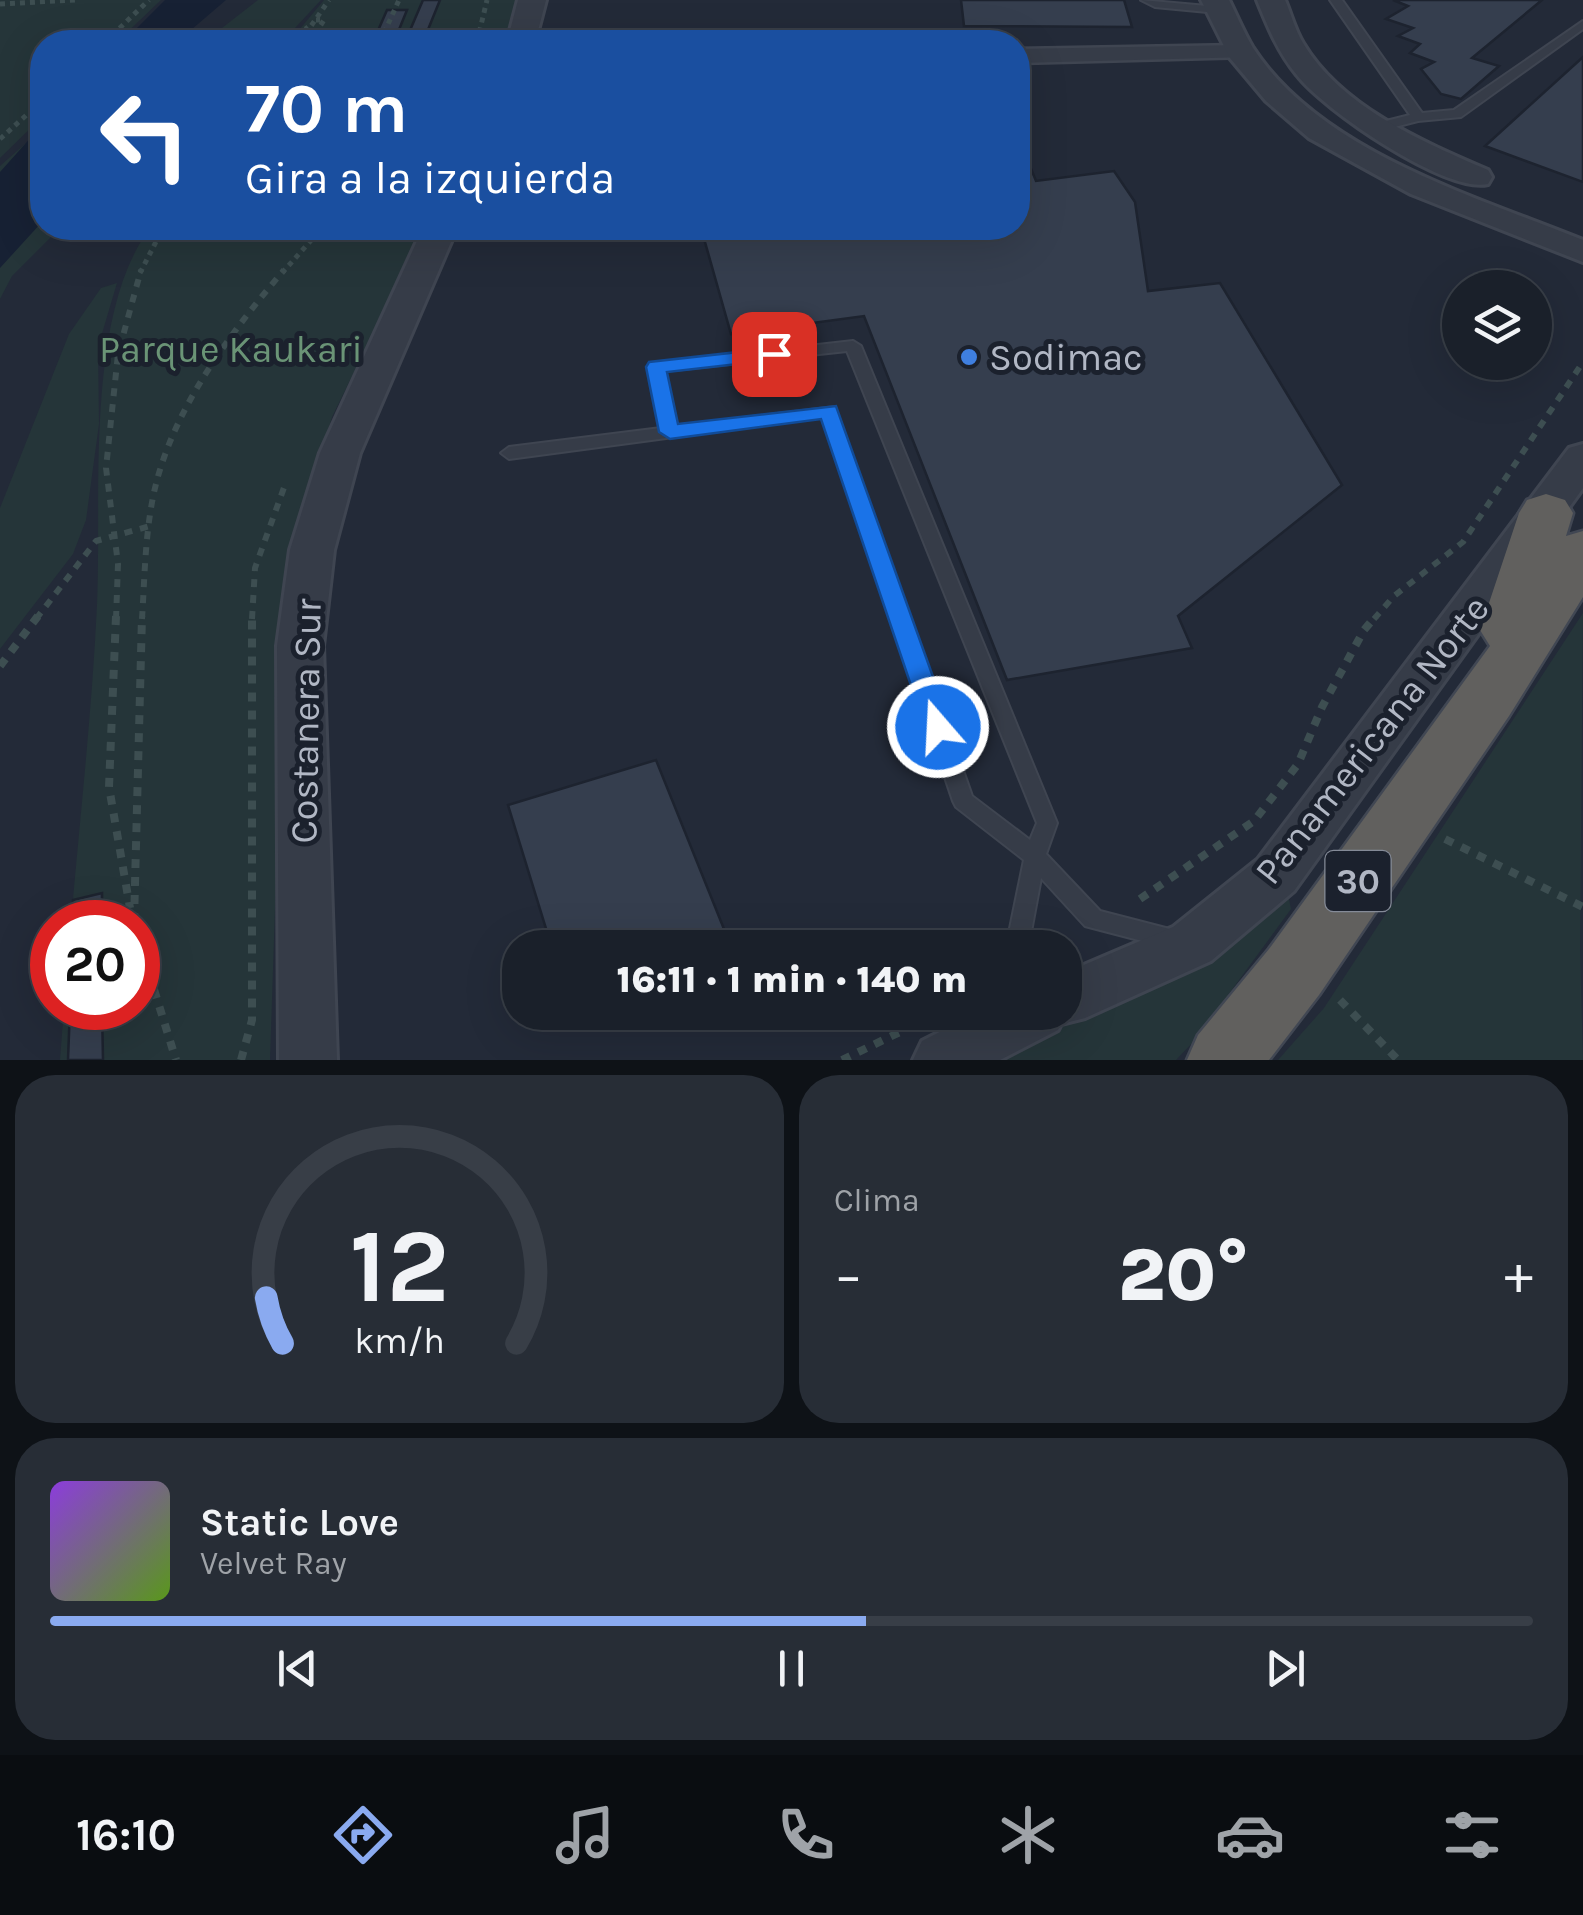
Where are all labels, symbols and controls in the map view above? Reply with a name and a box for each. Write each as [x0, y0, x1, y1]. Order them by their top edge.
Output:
text: 70 m [245, 68, 408, 150]
icon: left [80, 70, 210, 200]
text: Gira a la izquierda [245, 152, 615, 204]
map controls [1442, 270, 1552, 380]
button: layers [1442, 270, 1552, 380]
pin [732, 312, 817, 397]
park label: Parque Kaukari [99, 327, 363, 372]
icon: arrive [747, 327, 802, 382]
place label: Sodimac [989, 335, 1143, 380]
marker: Sodimac [958, 346, 980, 368]
street label: Panamericana Norte [1245, 587, 1499, 893]
street label: Costanera Sur [281, 598, 331, 844]
position arrow [886, 675, 990, 779]
road number: 30 [1326, 851, 1390, 911]
speed limit sign: 20 [30, 900, 160, 1030]
text: 16:11 · 1 min · 140 m [617, 957, 967, 1002]
text: Clima [834, 1182, 920, 1219]
text: 12 [350, 1206, 450, 1327]
text: 20° [1118, 1231, 1249, 1319]
text: − [834, 1243, 863, 1307]
text: + [1504, 1243, 1533, 1307]
text: km/h [354, 1320, 445, 1362]
text: Static Love [200, 1500, 399, 1545]
text: Velvet Ray [200, 1545, 347, 1582]
icon: previous [270, 1641, 325, 1696]
icon: pause [764, 1641, 819, 1696]
icon: next [1258, 1641, 1313, 1696]
icon: directions [328, 1800, 398, 1870]
icon: music [550, 1800, 620, 1870]
icon: phone [771, 1800, 841, 1870]
icon: climate [993, 1800, 1063, 1870]
icon: car [1215, 1800, 1285, 1870]
icon: filters [1437, 1800, 1507, 1870]
text: 16:10 [76, 1809, 176, 1861]

